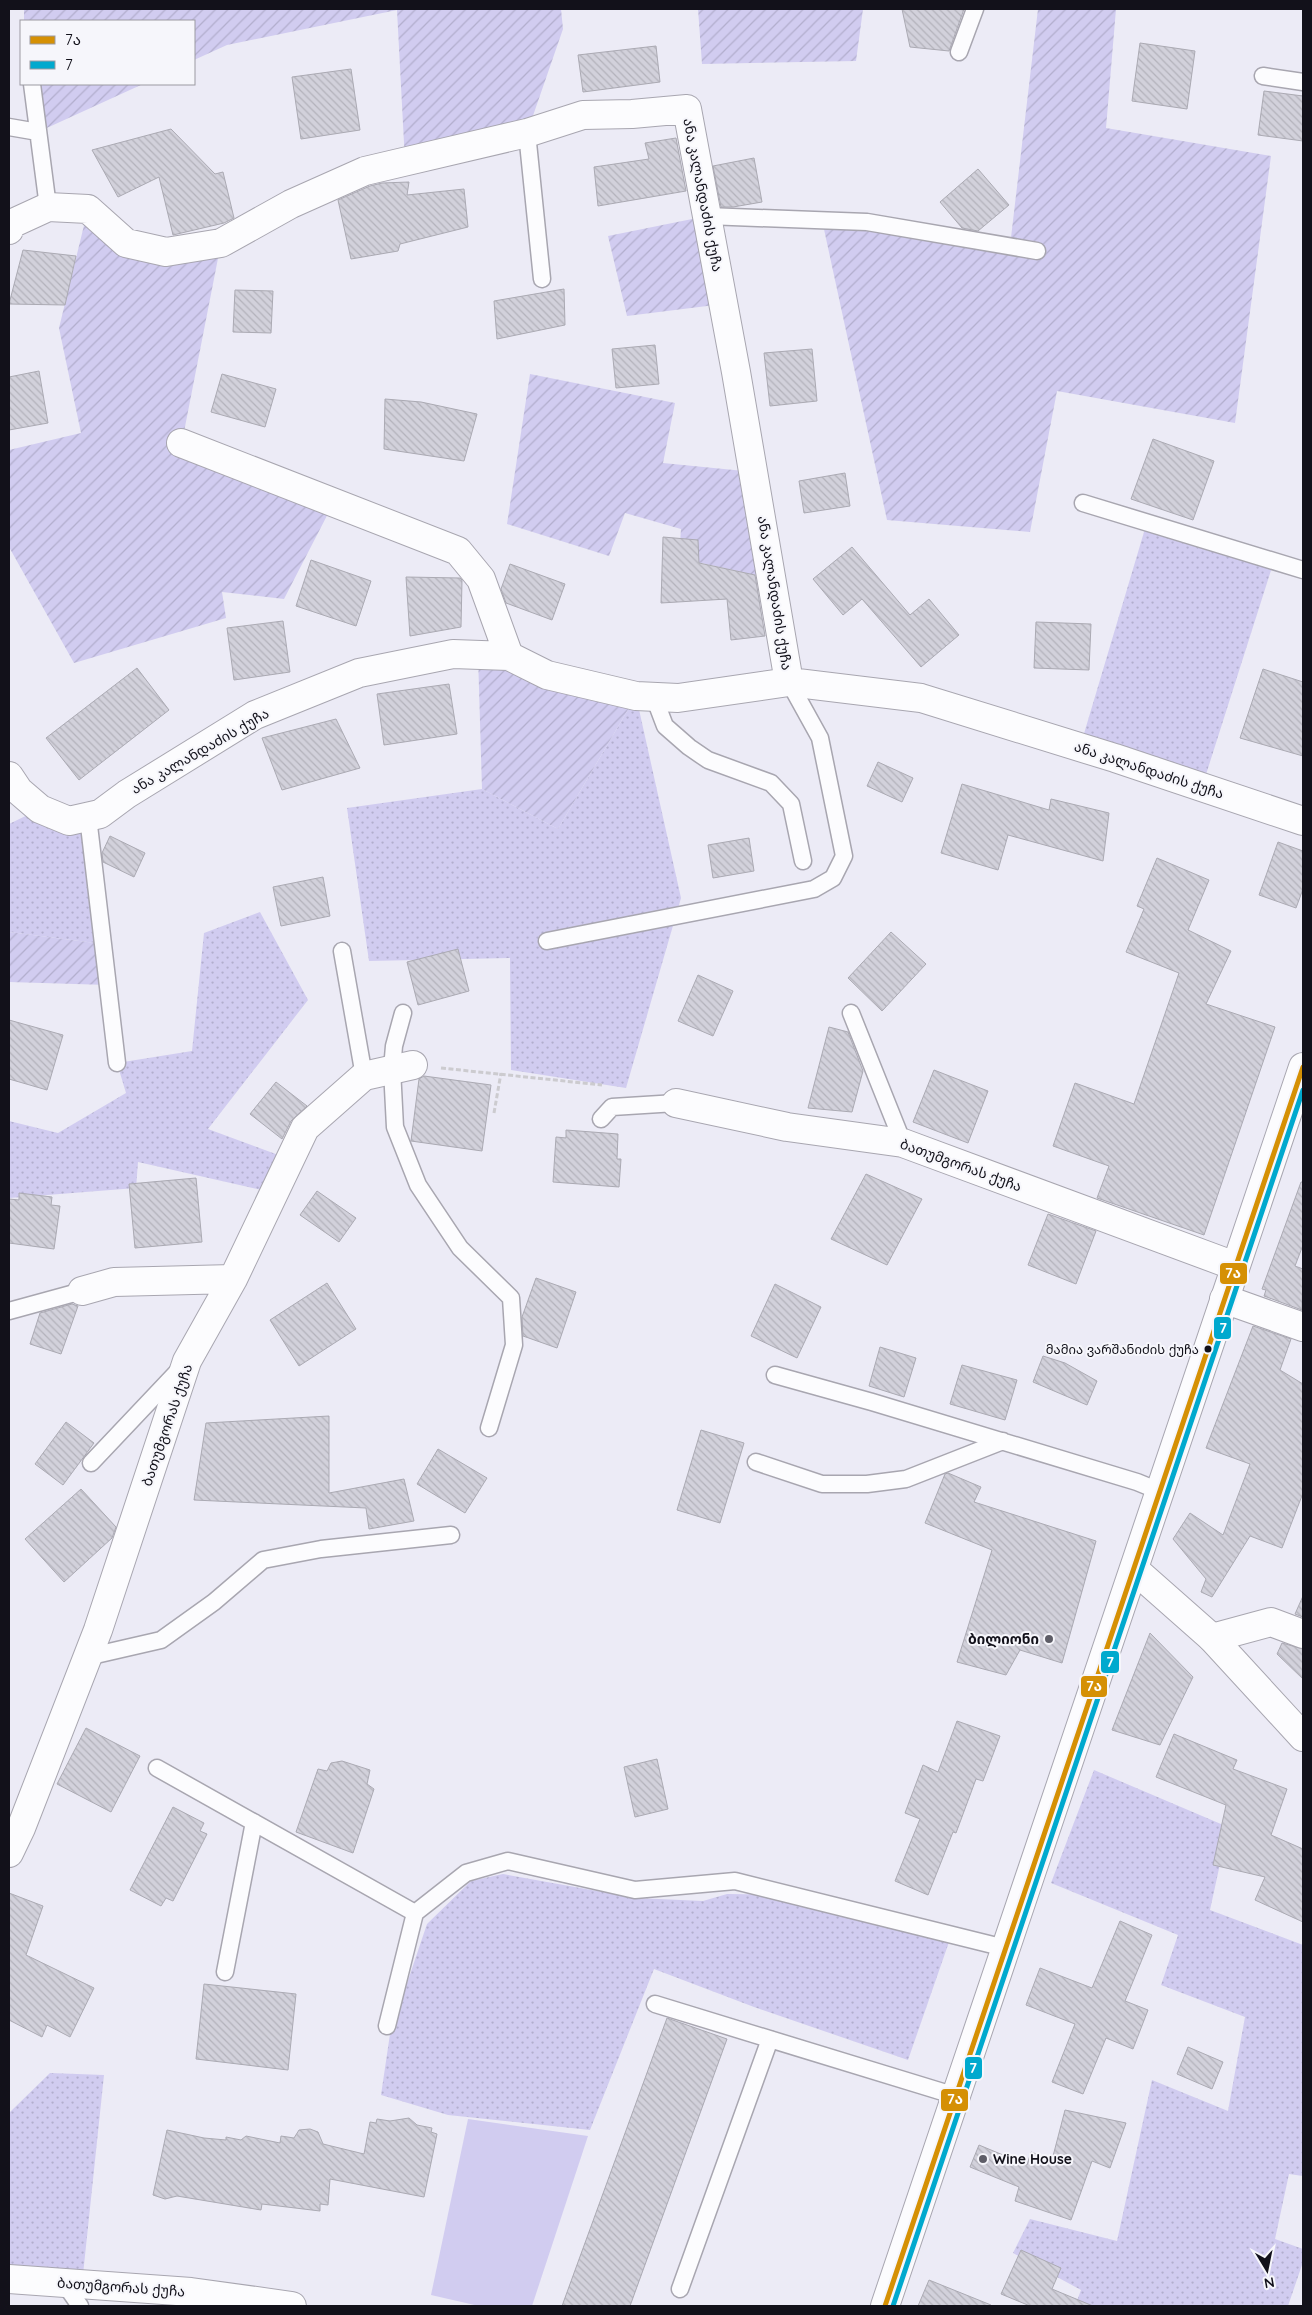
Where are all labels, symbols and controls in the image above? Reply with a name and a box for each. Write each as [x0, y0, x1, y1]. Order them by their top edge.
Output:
legend [20, 20, 195, 85]
text: 7ა [65, 30, 81, 49]
text: 7 [65, 55, 73, 74]
street label: ანა კალანდაძის ქუჩა [679, 117, 727, 273]
street label: ანა კალანდაძის ქუჩა [754, 514, 796, 672]
street label: ანა კალანდაძის ქუჩა [128, 704, 272, 798]
street label: ანა კალანდაძის ქუჩა [1072, 737, 1226, 803]
street label: ბათუმგორას ქუჩა [898, 1135, 1024, 1195]
line badge: 7ა [1219, 1262, 1248, 1285]
text: 7ა [1225, 1264, 1241, 1282]
line badge: 7 [1213, 1316, 1232, 1340]
text: 7 [1219, 1319, 1227, 1337]
place label: მამია ვარშანიძის ქუჩა [1046, 1341, 1199, 1357]
marker: მამია ვარშანიძის ქუჩა [1203, 1344, 1213, 1354]
street label: ბათუმგორას ქუჩა [138, 1361, 196, 1489]
place label: ბილიონი [968, 1630, 1039, 1648]
marker: ბილიონი [1043, 1633, 1055, 1645]
line badge: 7 [1100, 1650, 1120, 1674]
text: 7 [1106, 1653, 1114, 1671]
line badge: 7ა [1080, 1675, 1108, 1698]
text: 7ა [1086, 1677, 1102, 1695]
line badge: 7 [964, 2056, 983, 2080]
text: 7 [969, 2059, 977, 2077]
line badge: 7ა [940, 2088, 969, 2112]
text: 7ა [947, 2090, 963, 2108]
place label: Wine House [993, 2150, 1072, 2168]
marker: Wine House [977, 2153, 989, 2165]
north arrow [1242, 2245, 1292, 2295]
text: N [1263, 2273, 1276, 2293]
street label: ბათუმგორას ქუჩა [56, 2274, 186, 2300]

